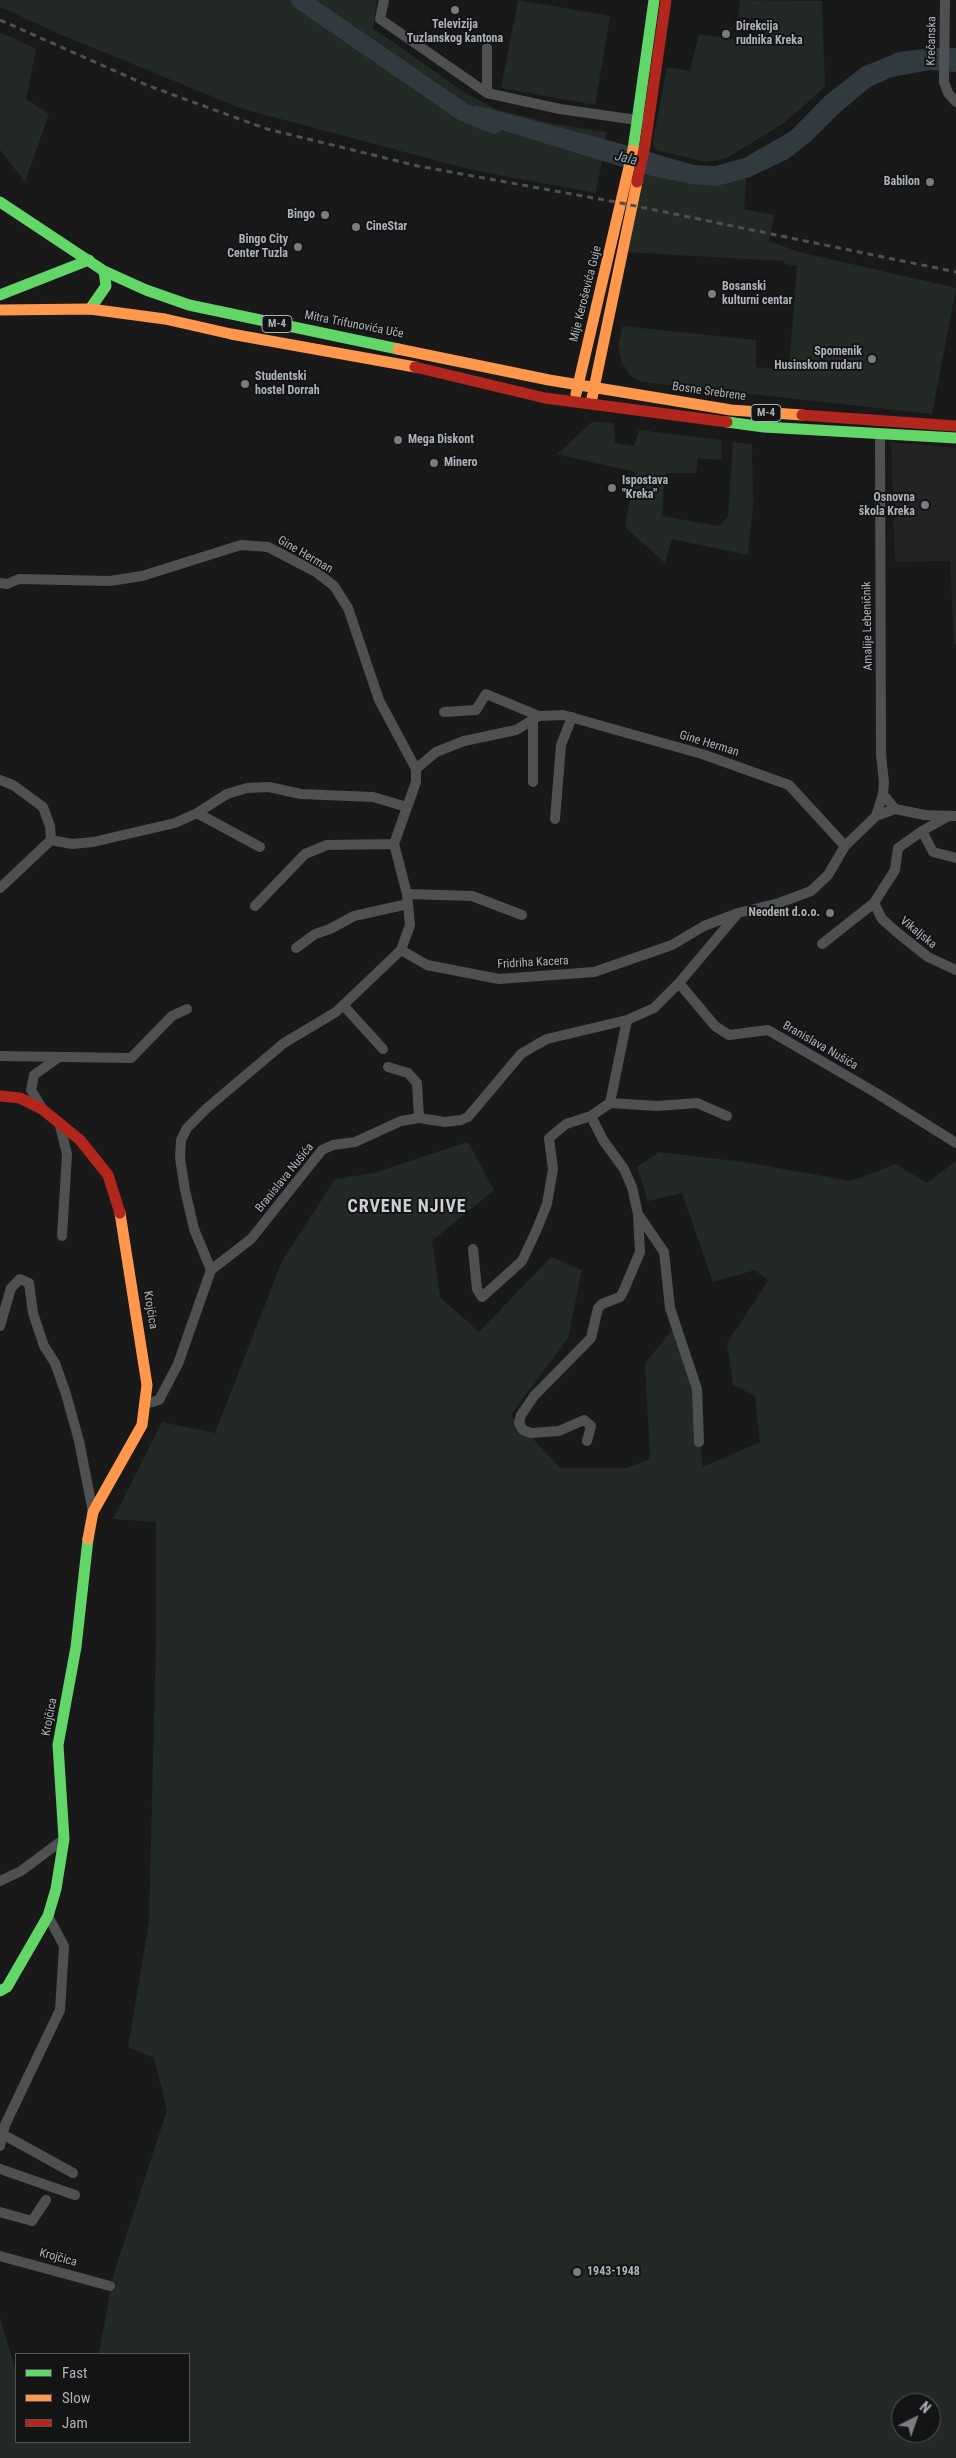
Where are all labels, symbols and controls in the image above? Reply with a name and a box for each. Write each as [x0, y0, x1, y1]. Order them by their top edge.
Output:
marker: Televizija Tuzlanskog kantona [449, 4, 461, 16]
street label: Krečanska [924, 16, 940, 66]
place label: Televizija Tuzlanskog kantona [407, 18, 503, 46]
place label: Direkcija rudnika Kreka [736, 20, 803, 48]
marker: Direkcija rudnika Kreka [720, 28, 732, 40]
water label: Jala [613, 148, 639, 170]
place label: Babilon [884, 175, 920, 189]
marker: Babilon [924, 176, 936, 188]
place label: Bingo [287, 208, 315, 222]
marker: Bingo [319, 209, 331, 221]
place label: CineStar [366, 220, 407, 234]
marker: CineStar [350, 221, 362, 233]
place label: Bingo City Center Tuzla [227, 233, 288, 261]
marker: Bingo City Center Tuzla [292, 241, 304, 253]
street label: Mije Keroševića Guje [567, 244, 605, 344]
place label: Bosanski kulturni centar [722, 280, 792, 308]
marker: Bosanski kulturni centar [706, 288, 718, 300]
street label: Mitra Trifunovića Uče [303, 308, 405, 342]
road number: M-4 [262, 316, 292, 332]
place label: Spomenik Husinskom rudaru [774, 345, 862, 373]
marker: Spomenik Husinskom rudaru [866, 353, 878, 365]
place label: Studentski hostel Dorrah [255, 370, 320, 398]
marker: Studentski hostel Dorrah [239, 378, 251, 390]
street label: Bosne Srebrene [671, 380, 747, 404]
road number: M-4 [751, 404, 781, 422]
place label: Mega Diskont [408, 433, 474, 447]
marker: Mega Diskont [392, 434, 404, 446]
place label: Minero [444, 456, 478, 470]
marker: Minero [428, 457, 440, 469]
place label: Ispostava "Kreka" [622, 474, 668, 502]
marker: Ispostava "Kreka" [606, 482, 618, 494]
place label: Osnovna škola Kreka [859, 491, 915, 519]
marker: Osnovna škola Kreka [919, 499, 931, 511]
street label: Gine Herman [275, 533, 335, 577]
street label: Amalije Lebeničnik [860, 581, 876, 671]
street label: Gine Herman [678, 728, 740, 760]
place label: Neodent d.o.o. [749, 906, 820, 920]
marker: Neodent d.o.o. [824, 907, 836, 919]
street label: Vikaljska [897, 914, 939, 952]
street label: Fridriha Kacera [497, 954, 569, 972]
street label: Branislava Nušića [780, 1019, 860, 1073]
street label: Branislava Nušića [253, 1141, 317, 1215]
district label: CRVENE NJIVE [346, 1196, 468, 1218]
street label: Krojčica [140, 1290, 160, 1330]
street label: Krojčica [39, 1697, 61, 1737]
street label: Krojčica [38, 2246, 78, 2270]
place label: 1943-1948 [587, 2265, 640, 2279]
marker: 1943-1948 [571, 2266, 583, 2278]
legend [15, 2353, 190, 2443]
text: Fast [62, 2364, 87, 2382]
text: Slow [62, 2389, 91, 2407]
north arrow [891, 2393, 941, 2443]
text: N [917, 2399, 934, 2416]
text: Jam [62, 2414, 88, 2432]

